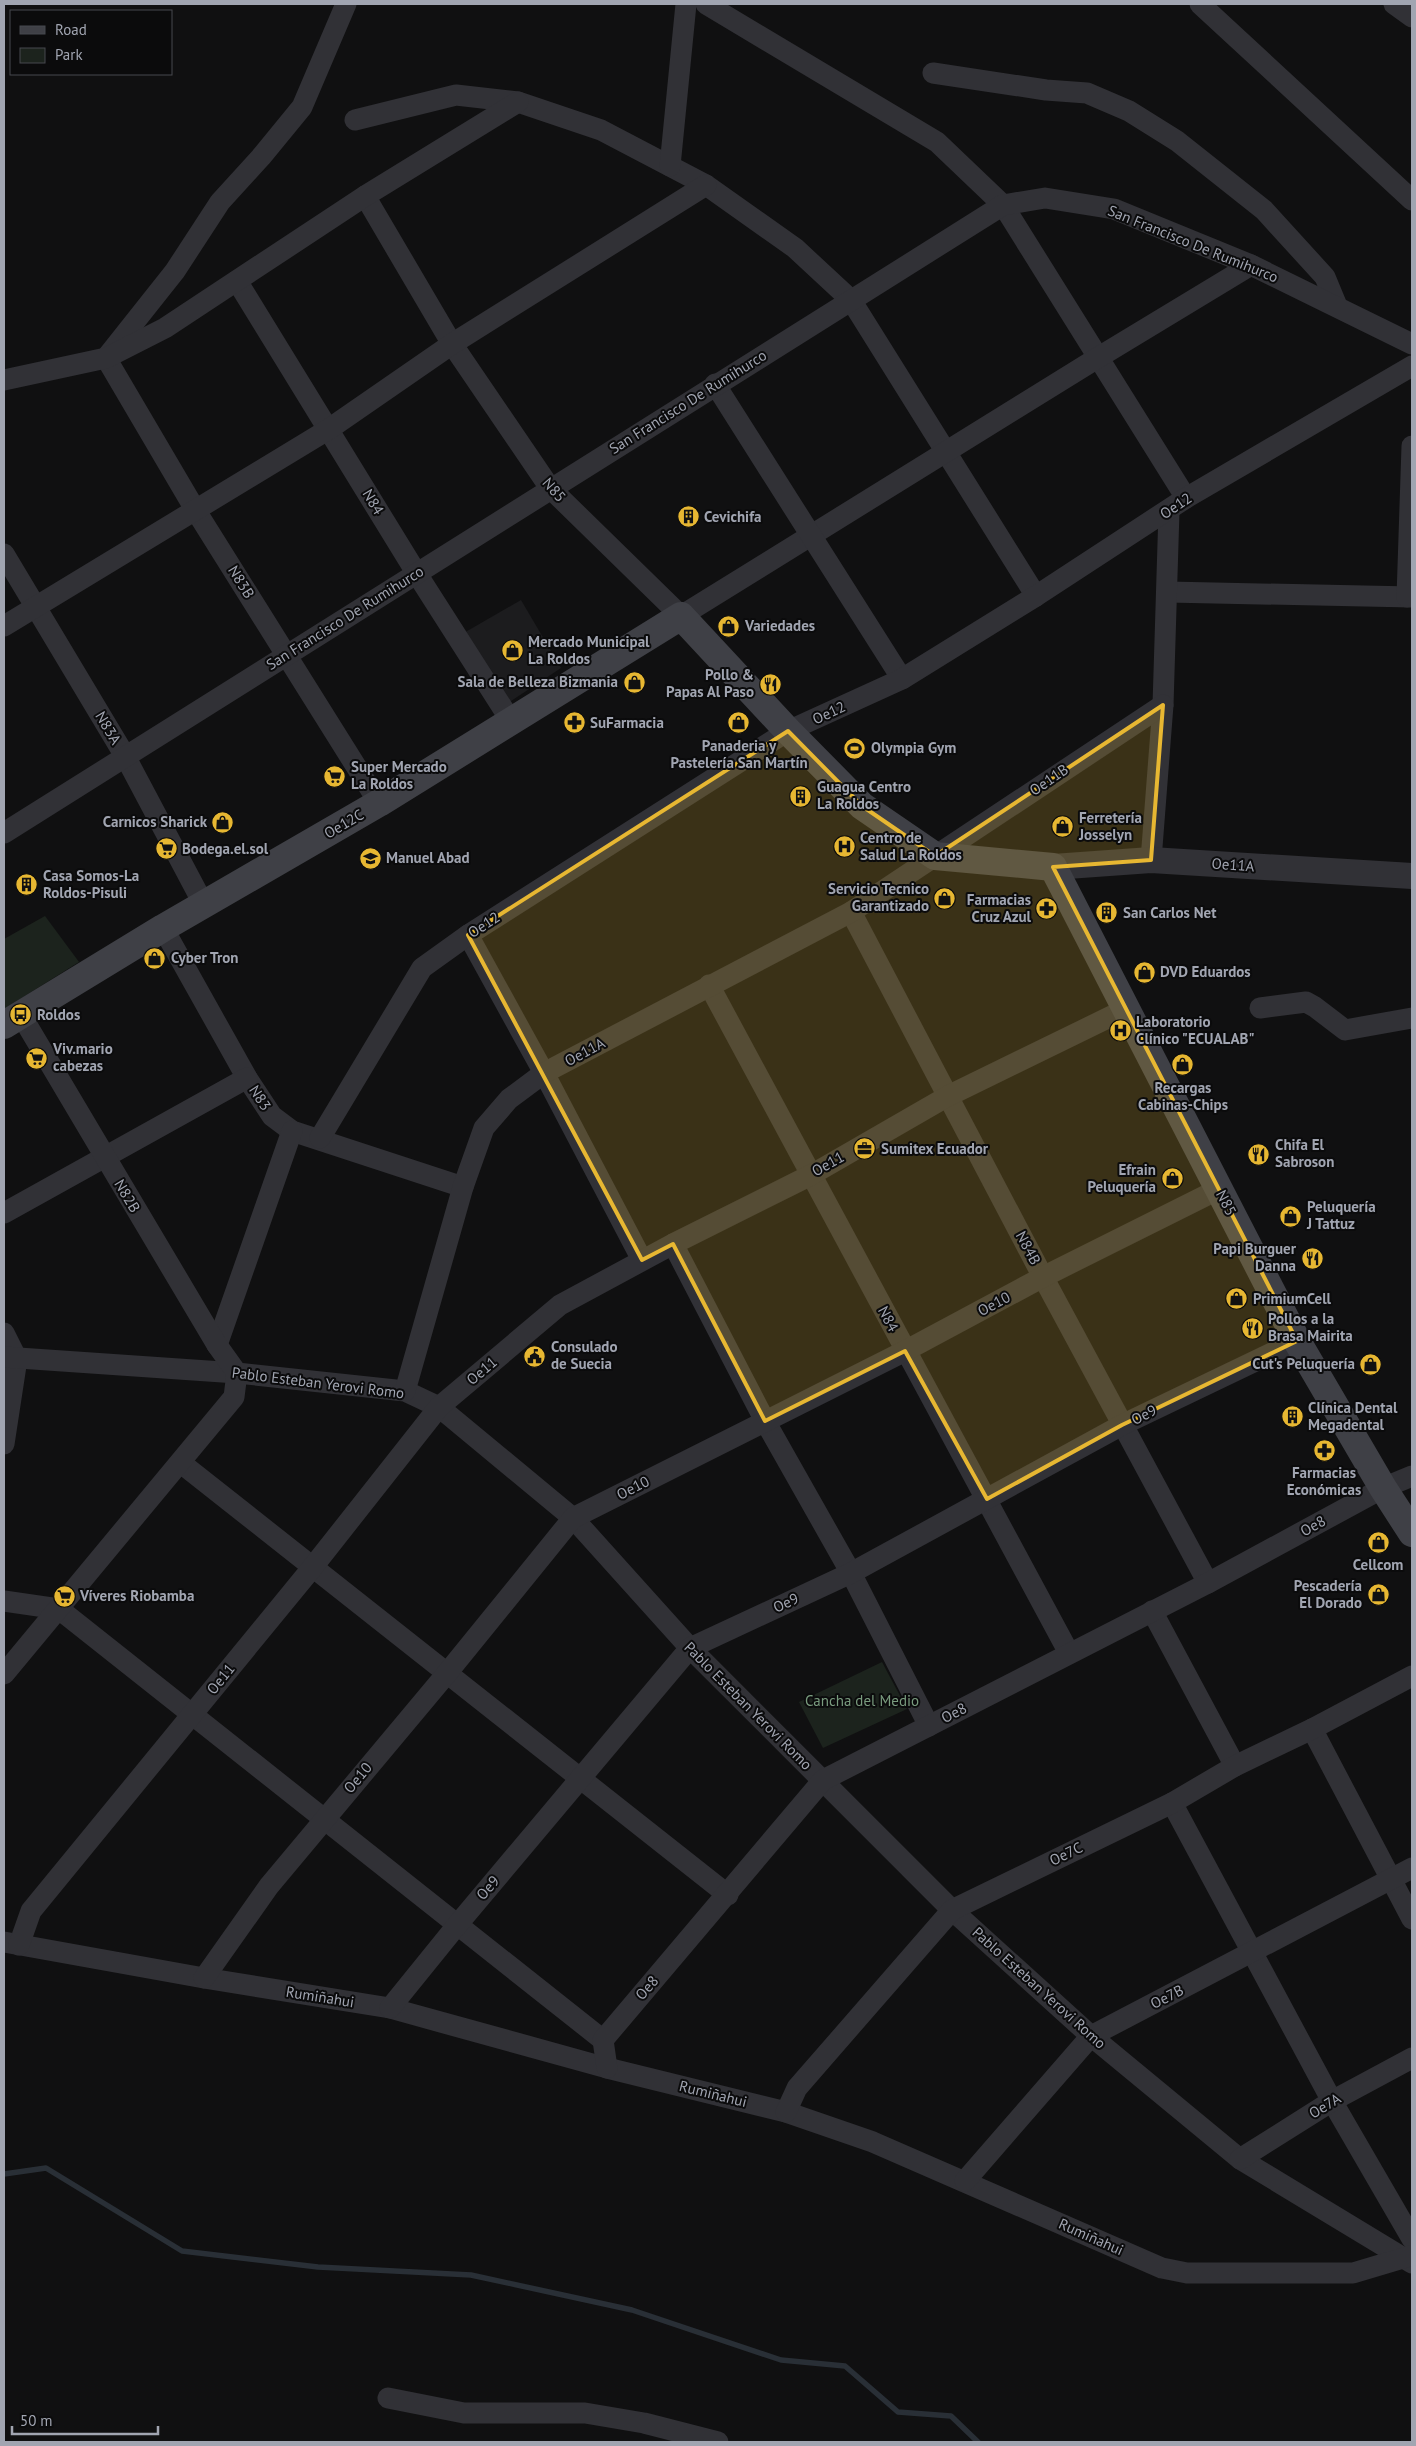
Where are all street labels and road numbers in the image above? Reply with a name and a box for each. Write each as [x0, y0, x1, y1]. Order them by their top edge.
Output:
street label: San Francisco De Rumihurco [1105, 201, 1281, 286]
street label: San Francisco De Rumihurco [606, 345, 770, 458]
street label: N85 [539, 473, 570, 506]
street label: N84 [358, 486, 388, 518]
street label: Oe12 [1156, 488, 1195, 523]
street label: San Francisco De Rumihurco [263, 561, 427, 674]
street label: N83B [224, 562, 259, 602]
street label: Oe12 [809, 697, 848, 728]
street label: N83A [91, 708, 126, 748]
street label: Oe11B [1026, 760, 1072, 799]
street label: Oe12C [320, 805, 367, 842]
street label: Oe11A [1211, 854, 1255, 875]
street label: Oe12 [464, 907, 503, 942]
street label: Oe11A [561, 1033, 608, 1070]
street label: N83 [245, 1081, 276, 1114]
street label: Oe11 [808, 1147, 847, 1180]
street label: N82B [110, 1176, 145, 1216]
street label: N85 [1212, 1187, 1241, 1219]
street label: N84B [1012, 1228, 1045, 1268]
street label: Oe10 [974, 1287, 1013, 1320]
street label: N84 [874, 1303, 903, 1335]
street label: Oe11 [462, 1352, 501, 1389]
street label: Pablo Esteban Yerovi Romo [231, 1363, 405, 1403]
street label: Oe9 [1128, 1400, 1160, 1429]
street label: Oe10 [613, 1471, 652, 1504]
street label: Oe8 [1297, 1511, 1329, 1540]
street label: Oe9 [770, 1588, 802, 1617]
street label: Pablo Esteban Yerovi Romo [680, 1638, 816, 1774]
street label: Oe11 [202, 1659, 239, 1698]
street label: Oe8 [938, 1698, 970, 1727]
street label: Oe10 [339, 1758, 376, 1797]
street label: Oe7C [1046, 1837, 1085, 1870]
street label: Oe9 [472, 1872, 503, 1904]
street label: Pablo Esteban Yerovi Romo [969, 1923, 1110, 2053]
street label: Oe8 [631, 1972, 662, 2004]
street label: Oe7B [1147, 1980, 1187, 2013]
street label: Rumiñahui [285, 1982, 356, 2011]
street label: Rumiñahui [677, 2076, 749, 2111]
street label: Oe7A [1305, 2089, 1344, 2122]
street label: Rumiñahui [1056, 2214, 1127, 2259]

